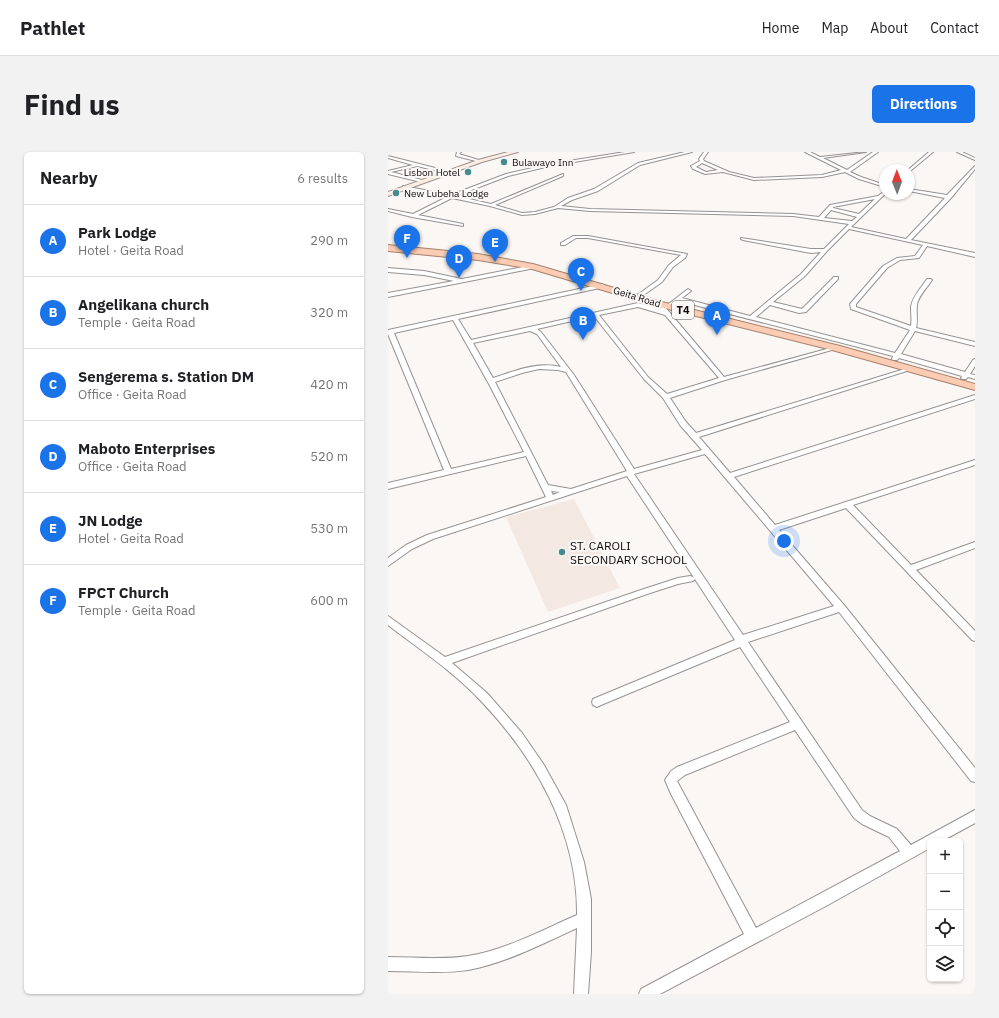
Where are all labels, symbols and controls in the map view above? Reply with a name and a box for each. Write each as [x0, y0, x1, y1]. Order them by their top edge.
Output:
text: Pathlet [20, 16, 85, 40]
text: Home [762, 19, 799, 37]
text: Map [821, 19, 848, 37]
text: About [870, 19, 908, 37]
text: Contact [930, 19, 979, 37]
button: Directions [872, 85, 975, 123]
text: Find us [24, 86, 120, 123]
place label: Bulawayo Inn [512, 156, 573, 169]
marker: Bulawayo Inn [499, 157, 509, 167]
north arrow [879, 164, 915, 200]
place label: Lisbon Hotel [404, 166, 460, 179]
text: Nearby [40, 167, 98, 189]
marker: Lisbon Hotel [463, 167, 473, 177]
text: 6 results [297, 170, 348, 187]
place label: New Lubeha Lodge [404, 187, 489, 200]
marker: New Lubeha Lodge [391, 188, 401, 198]
text: Park Lodge [78, 223, 156, 242]
pin: F [394, 225, 420, 258]
pin: E [482, 229, 508, 262]
text: A [49, 232, 57, 249]
text: 290 m [310, 232, 348, 249]
text: Hotel · Geita Road [78, 242, 184, 259]
pin: D [446, 245, 472, 278]
pin: C [568, 258, 594, 291]
street label: Geita Road [612, 284, 662, 310]
text: Angelikana church [78, 295, 209, 314]
road number: T4 [672, 301, 694, 319]
pin: A [704, 302, 730, 335]
text: B [49, 304, 57, 321]
text: 320 m [310, 304, 348, 321]
pin: B [570, 307, 596, 340]
text: Temple · Geita Road [78, 314, 196, 331]
text: Sengerema s. Station DM [78, 367, 254, 386]
text: C [49, 376, 57, 393]
text: 420 m [310, 376, 348, 393]
text: Office · Geita Road [78, 386, 187, 403]
text: Maboto Enterprises [78, 439, 215, 458]
text: D [48, 448, 58, 465]
text: 520 m [310, 448, 348, 465]
text: Office · Geita Road [78, 458, 187, 475]
text: JN Lodge [78, 511, 143, 530]
text: E [49, 520, 57, 537]
text: 530 m [310, 520, 348, 537]
text: Hotel · Geita Road [78, 530, 184, 547]
your location [774, 531, 794, 551]
place label: ST. CAROLI SECONDARY SCHOOL [570, 538, 687, 567]
marker: ST. CAROLI SECONDARY SCHOOL [557, 547, 567, 557]
text: FPCT Church [78, 583, 169, 602]
text: F [49, 592, 57, 609]
text: 600 m [310, 592, 348, 609]
text: Temple · Geita Road [78, 602, 196, 619]
map controls [927, 838, 963, 982]
button: + [927, 838, 963, 874]
button: − [927, 874, 963, 910]
button: locate [927, 910, 963, 946]
button: layers [927, 946, 963, 982]

